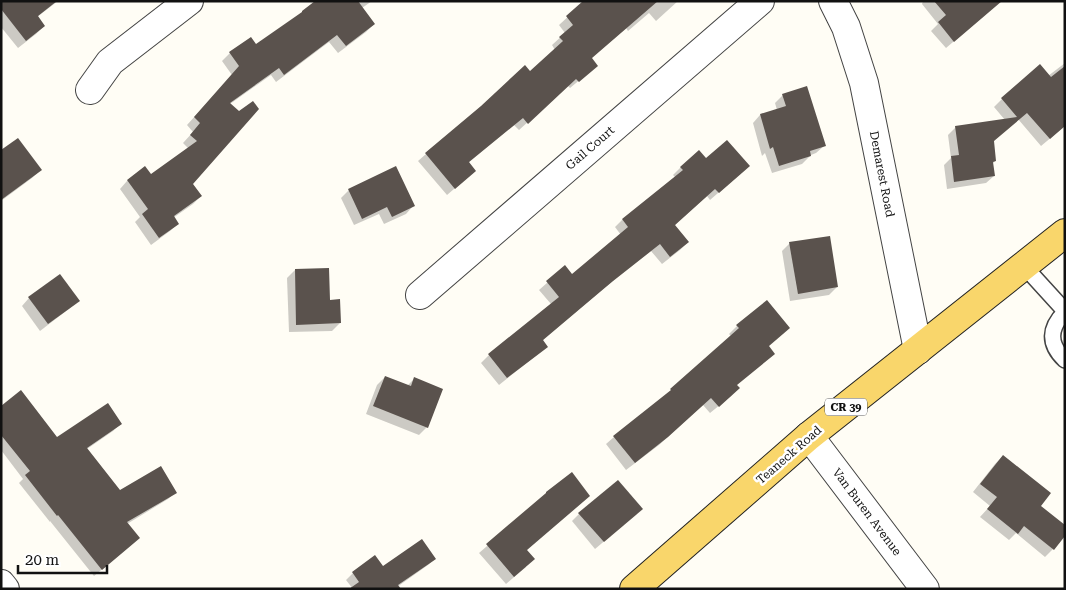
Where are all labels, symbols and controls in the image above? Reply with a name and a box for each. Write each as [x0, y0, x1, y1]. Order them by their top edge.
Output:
street label: Gail Court [563, 123, 618, 173]
street label: Demarest Road [867, 130, 897, 219]
road number: CR 39 [825, 398, 867, 416]
street label: Teaneck Road [754, 423, 825, 487]
street label: Van Buren Avenue [830, 466, 905, 559]
scale bar [18, 542, 106, 574]
text: 20 m [25, 551, 60, 569]

